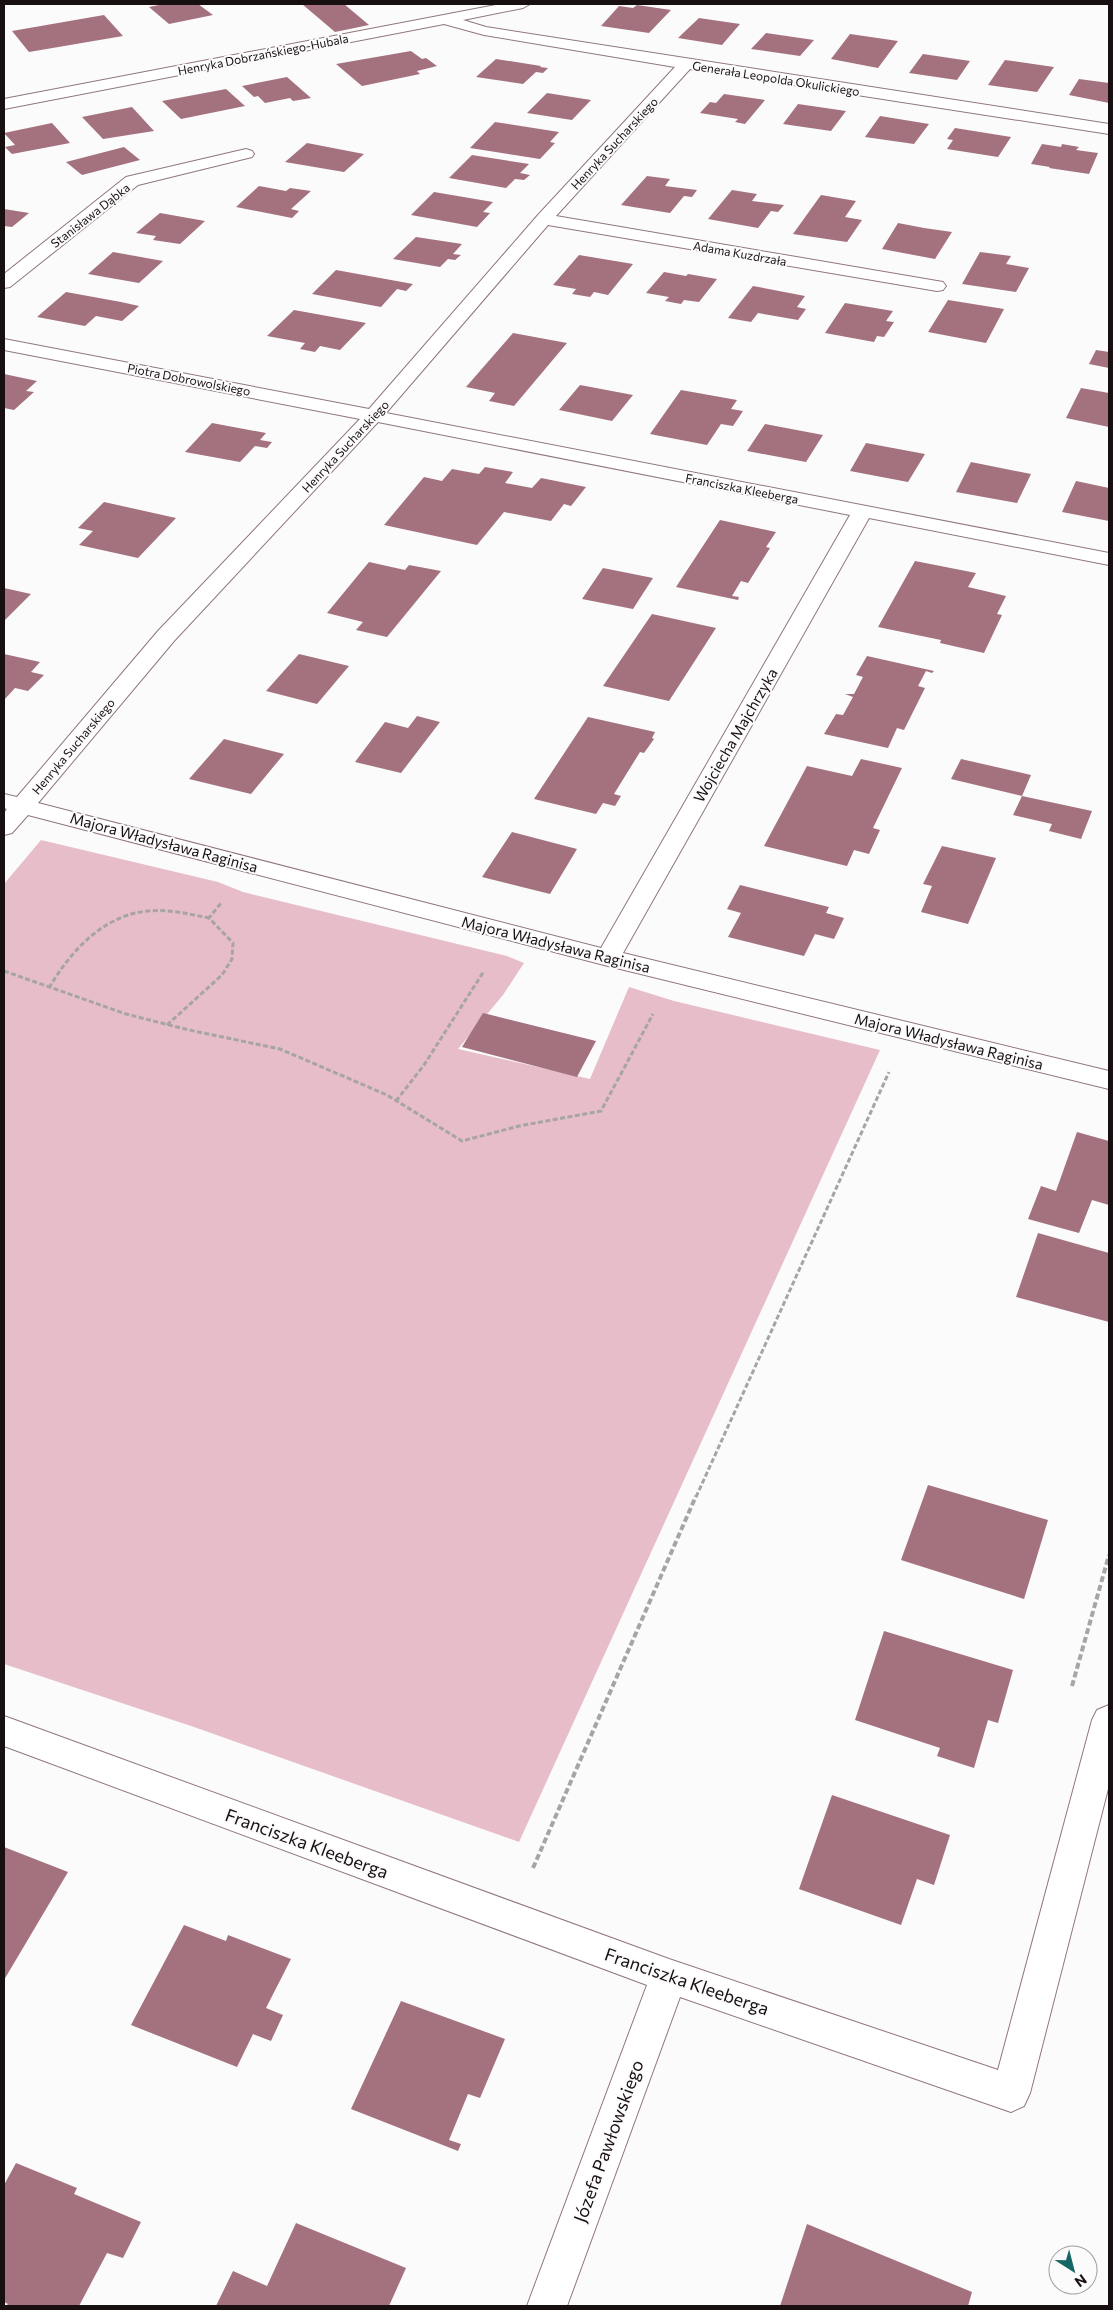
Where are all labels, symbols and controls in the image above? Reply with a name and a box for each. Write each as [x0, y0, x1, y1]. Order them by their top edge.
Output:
street label: Henryka Dobrzańskiego-Hubala [176, 31, 350, 77]
street label: Generała Leopolda Okulickiego [691, 58, 861, 98]
street label: Henryka Sucharskiego [568, 94, 660, 192]
street label: Stanisława Dąbka [48, 180, 132, 250]
street label: Adama Kuzdrzała [692, 238, 788, 268]
street label: Piotra Dobrowolskiego [126, 360, 252, 398]
street label: Henryka Sucharskiego [299, 397, 391, 495]
street label: Franciszka Kleeberga [684, 470, 800, 506]
street label: Wojciecha Majchrzyka [689, 665, 781, 805]
street label: Henryka Sucharskiego [29, 695, 117, 797]
street label: Majora Władysława Raginisa [68, 808, 260, 876]
street label: Majora Władysława Raginisa [460, 912, 652, 976]
street label: Majora Władysława Raginisa [853, 1009, 1045, 1073]
street label: Franciszka Kleeberga [222, 1803, 392, 1883]
street label: Franciszka Kleeberga [602, 1943, 772, 2019]
street label: Józefa Pawłowskiego [568, 2057, 648, 2225]
north arrow [1048, 2245, 1098, 2295]
text: N [1072, 2271, 1090, 2291]

